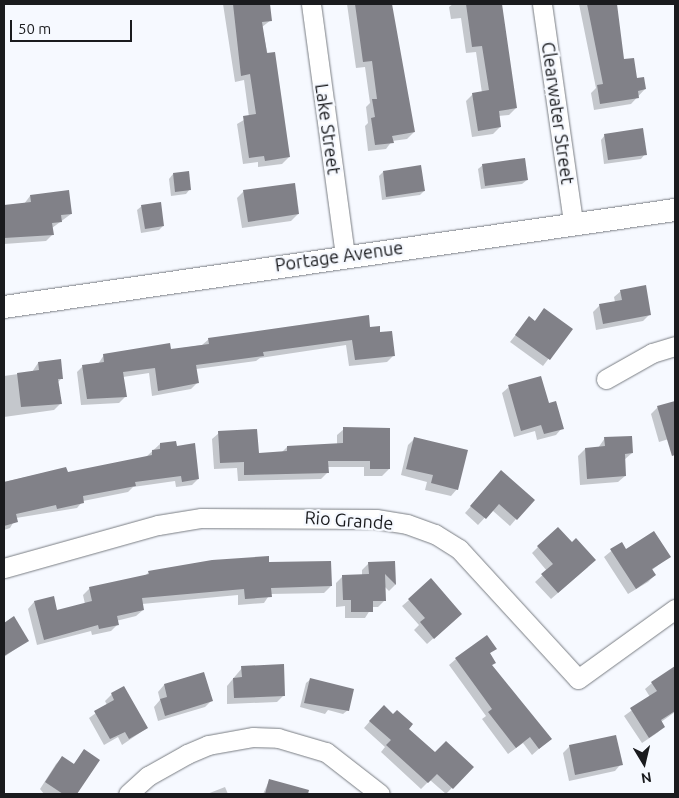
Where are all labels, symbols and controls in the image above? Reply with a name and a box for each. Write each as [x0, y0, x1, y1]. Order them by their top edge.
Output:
scale bar [12, 10, 135, 42]
text: 50 m [18, 20, 51, 37]
street label: Clearwater Street [537, 40, 579, 186]
street label: Lake Street [311, 82, 345, 176]
street label: Portage Avenue [273, 236, 405, 276]
street label: Rio Grande [304, 506, 394, 534]
north arrow [619, 738, 669, 788]
text: N [640, 769, 653, 787]

